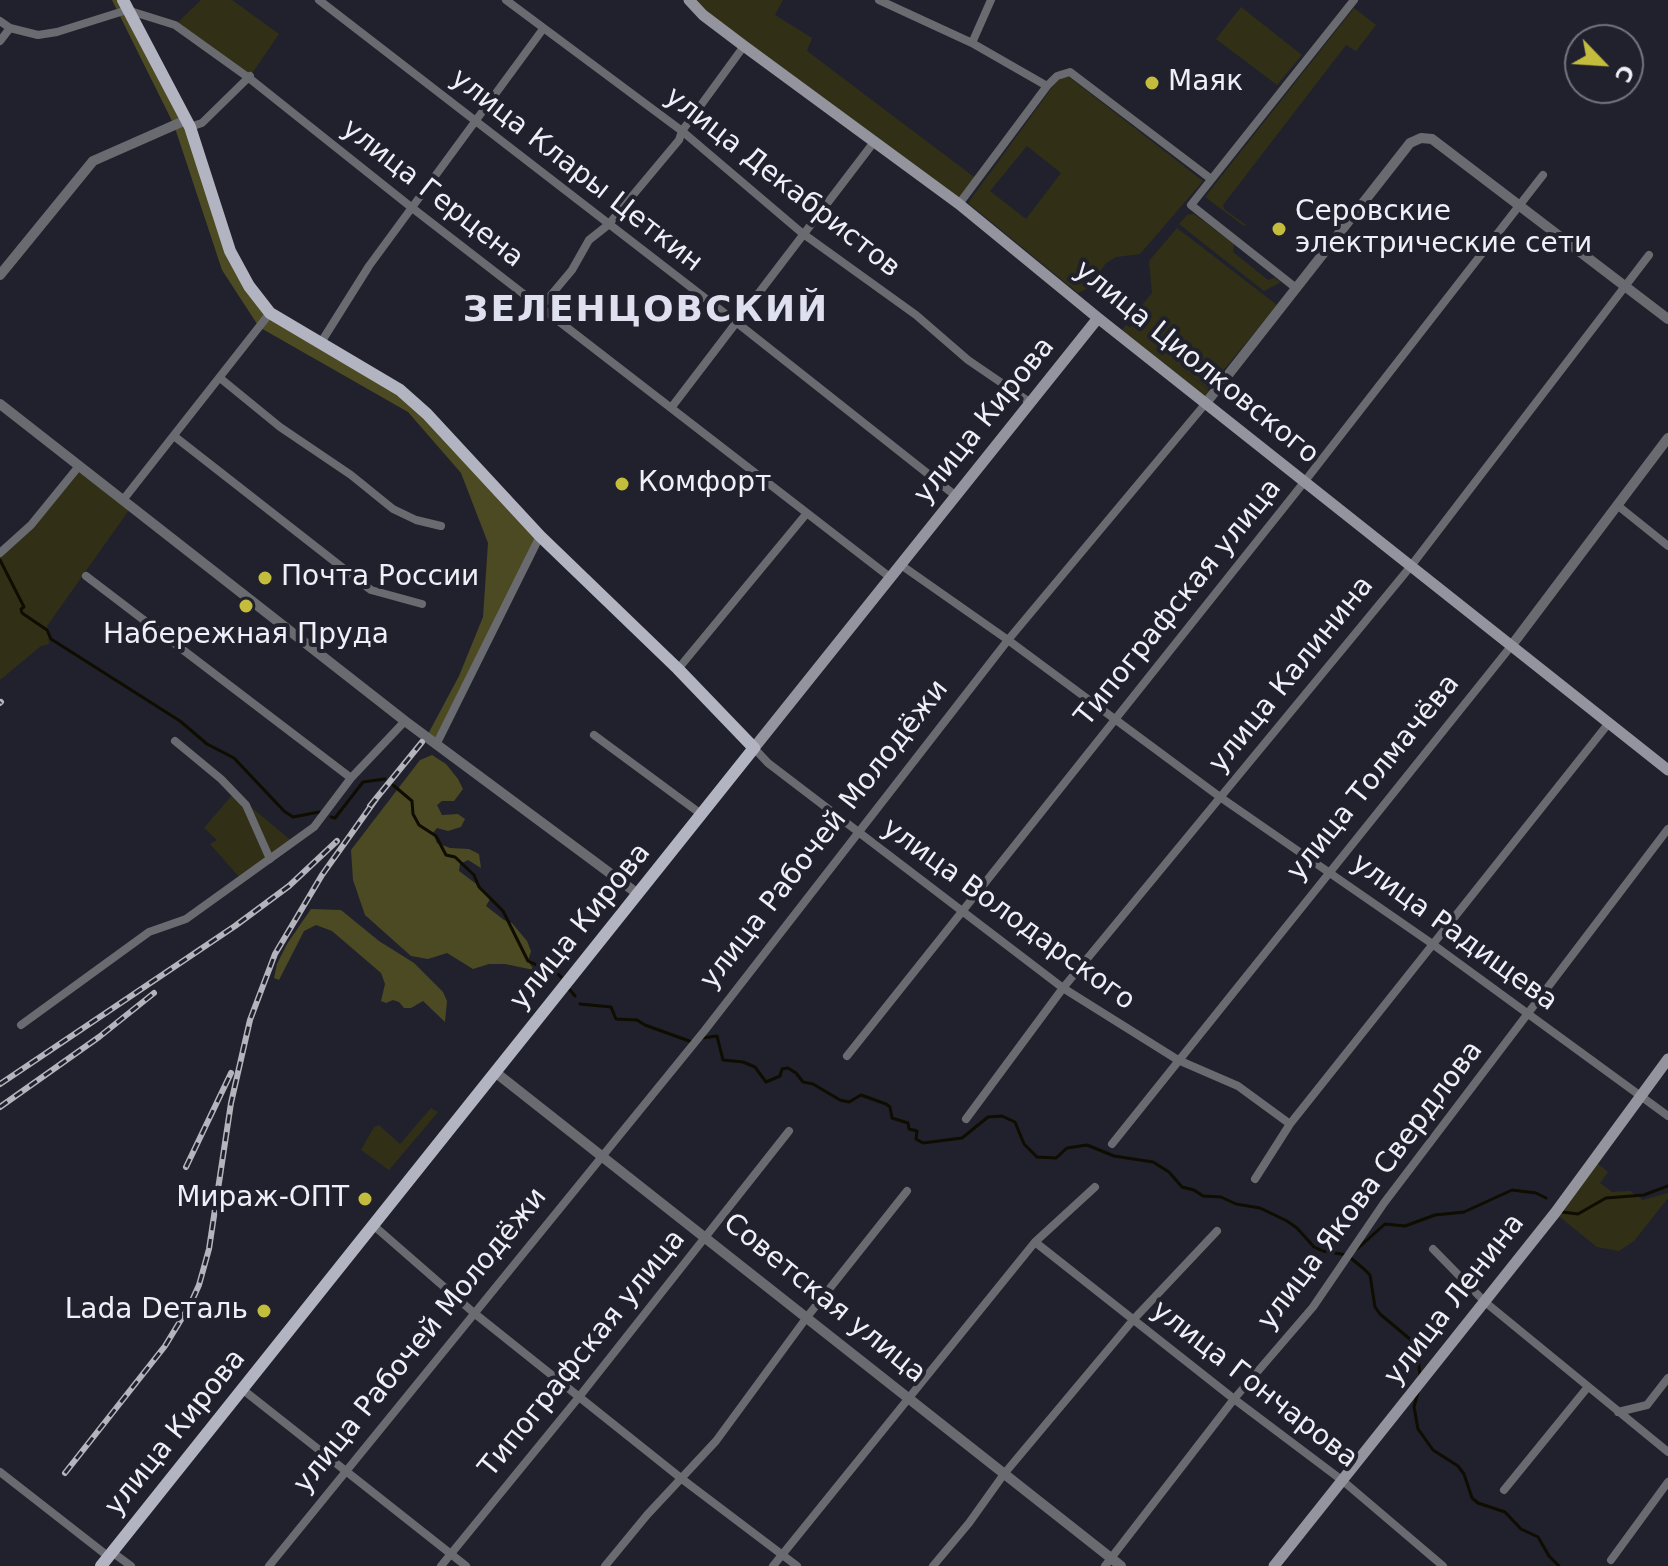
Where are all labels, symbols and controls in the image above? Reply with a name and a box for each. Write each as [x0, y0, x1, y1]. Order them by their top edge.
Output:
north arrow [1564, 24, 1644, 104]
text: С [1610, 61, 1639, 86]
street label: улица Клары Цеткин [443, 62, 709, 280]
place label: Маяк [1168, 66, 1243, 100]
marker: Маяк [1143, 74, 1161, 92]
street label: улица Декабристов [658, 81, 906, 285]
street label: улица Герцена [334, 113, 530, 275]
place label: Серовские электрические сети [1295, 196, 1592, 262]
marker: Серовские электрические сети [1270, 220, 1288, 238]
street label: улица Циолковского [1067, 254, 1325, 472]
district label: ЗЕЛЕНЦОВСКИЙ [463, 290, 829, 334]
street label: улица Кирова [908, 331, 1062, 511]
place label: Комфорт [638, 467, 771, 501]
street label: Типографская улица [1069, 473, 1289, 733]
marker: Комфорт [613, 475, 631, 493]
place label: Почта России [281, 561, 479, 595]
marker: Почта России [256, 569, 274, 587]
street label: улица Калинина [1203, 570, 1381, 780]
marker: Набережная Пруда [237, 597, 255, 615]
place label: Набережная Пруда [103, 619, 389, 653]
street label: улица Толмачёва [1281, 668, 1467, 888]
street label: улица Рабочей Молодёжи [694, 674, 956, 996]
street label: улица Володарского [875, 812, 1141, 1018]
street label: улица Кирова [504, 837, 658, 1017]
street label: улица Радищева [1344, 847, 1564, 1019]
street label: улица Якова Свердлова [1251, 1035, 1491, 1337]
street label: улица Рабочей Молодёжи [287, 1181, 555, 1501]
place label: Мираж-ОПТ [176, 1182, 349, 1216]
marker: Мираж-ОПТ [356, 1190, 374, 1208]
street label: Советская улица [716, 1207, 932, 1391]
street label: улица Ленина [1378, 1208, 1532, 1392]
street label: Типографская улица [473, 1224, 693, 1484]
place label: Lada Dеталь [65, 1294, 248, 1328]
street label: улица Гончарова [1144, 1294, 1364, 1476]
marker: Lada Dеталь [255, 1302, 273, 1320]
street label: улица Кирова [99, 1343, 253, 1523]

